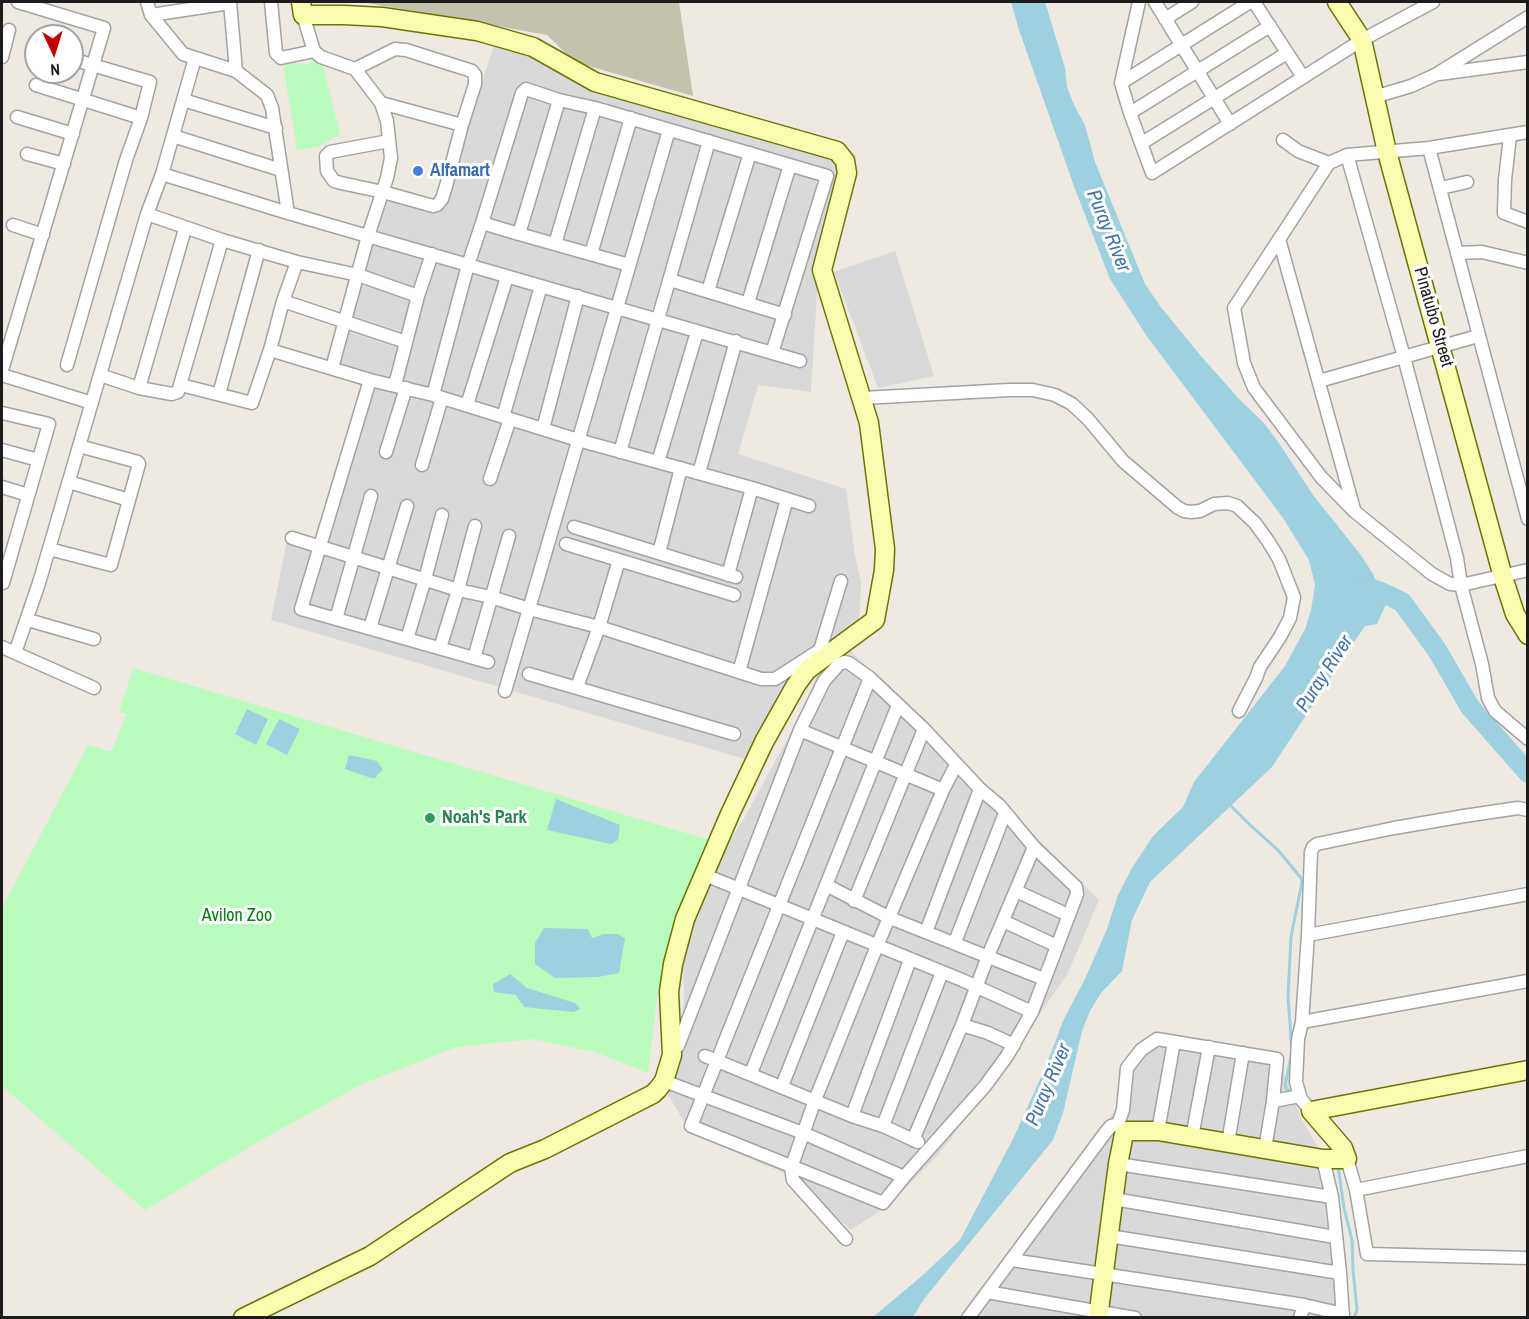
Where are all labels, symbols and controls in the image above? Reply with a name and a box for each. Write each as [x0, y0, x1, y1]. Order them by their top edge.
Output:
north arrow [24, 24, 84, 84]
text: N [50, 59, 61, 81]
place label: Alfamart [430, 160, 490, 182]
marker: Alfamart [411, 164, 425, 178]
water label: Puray River [1081, 186, 1135, 276]
street label: Pinatubo Street [1408, 265, 1458, 369]
water label: Puray River [1291, 631, 1359, 717]
place label: Noah's Park [442, 807, 527, 829]
marker: Noah's Park [423, 811, 437, 825]
park label: Avilon Zoo [202, 905, 272, 927]
water label: Puray River [1021, 1040, 1077, 1130]

